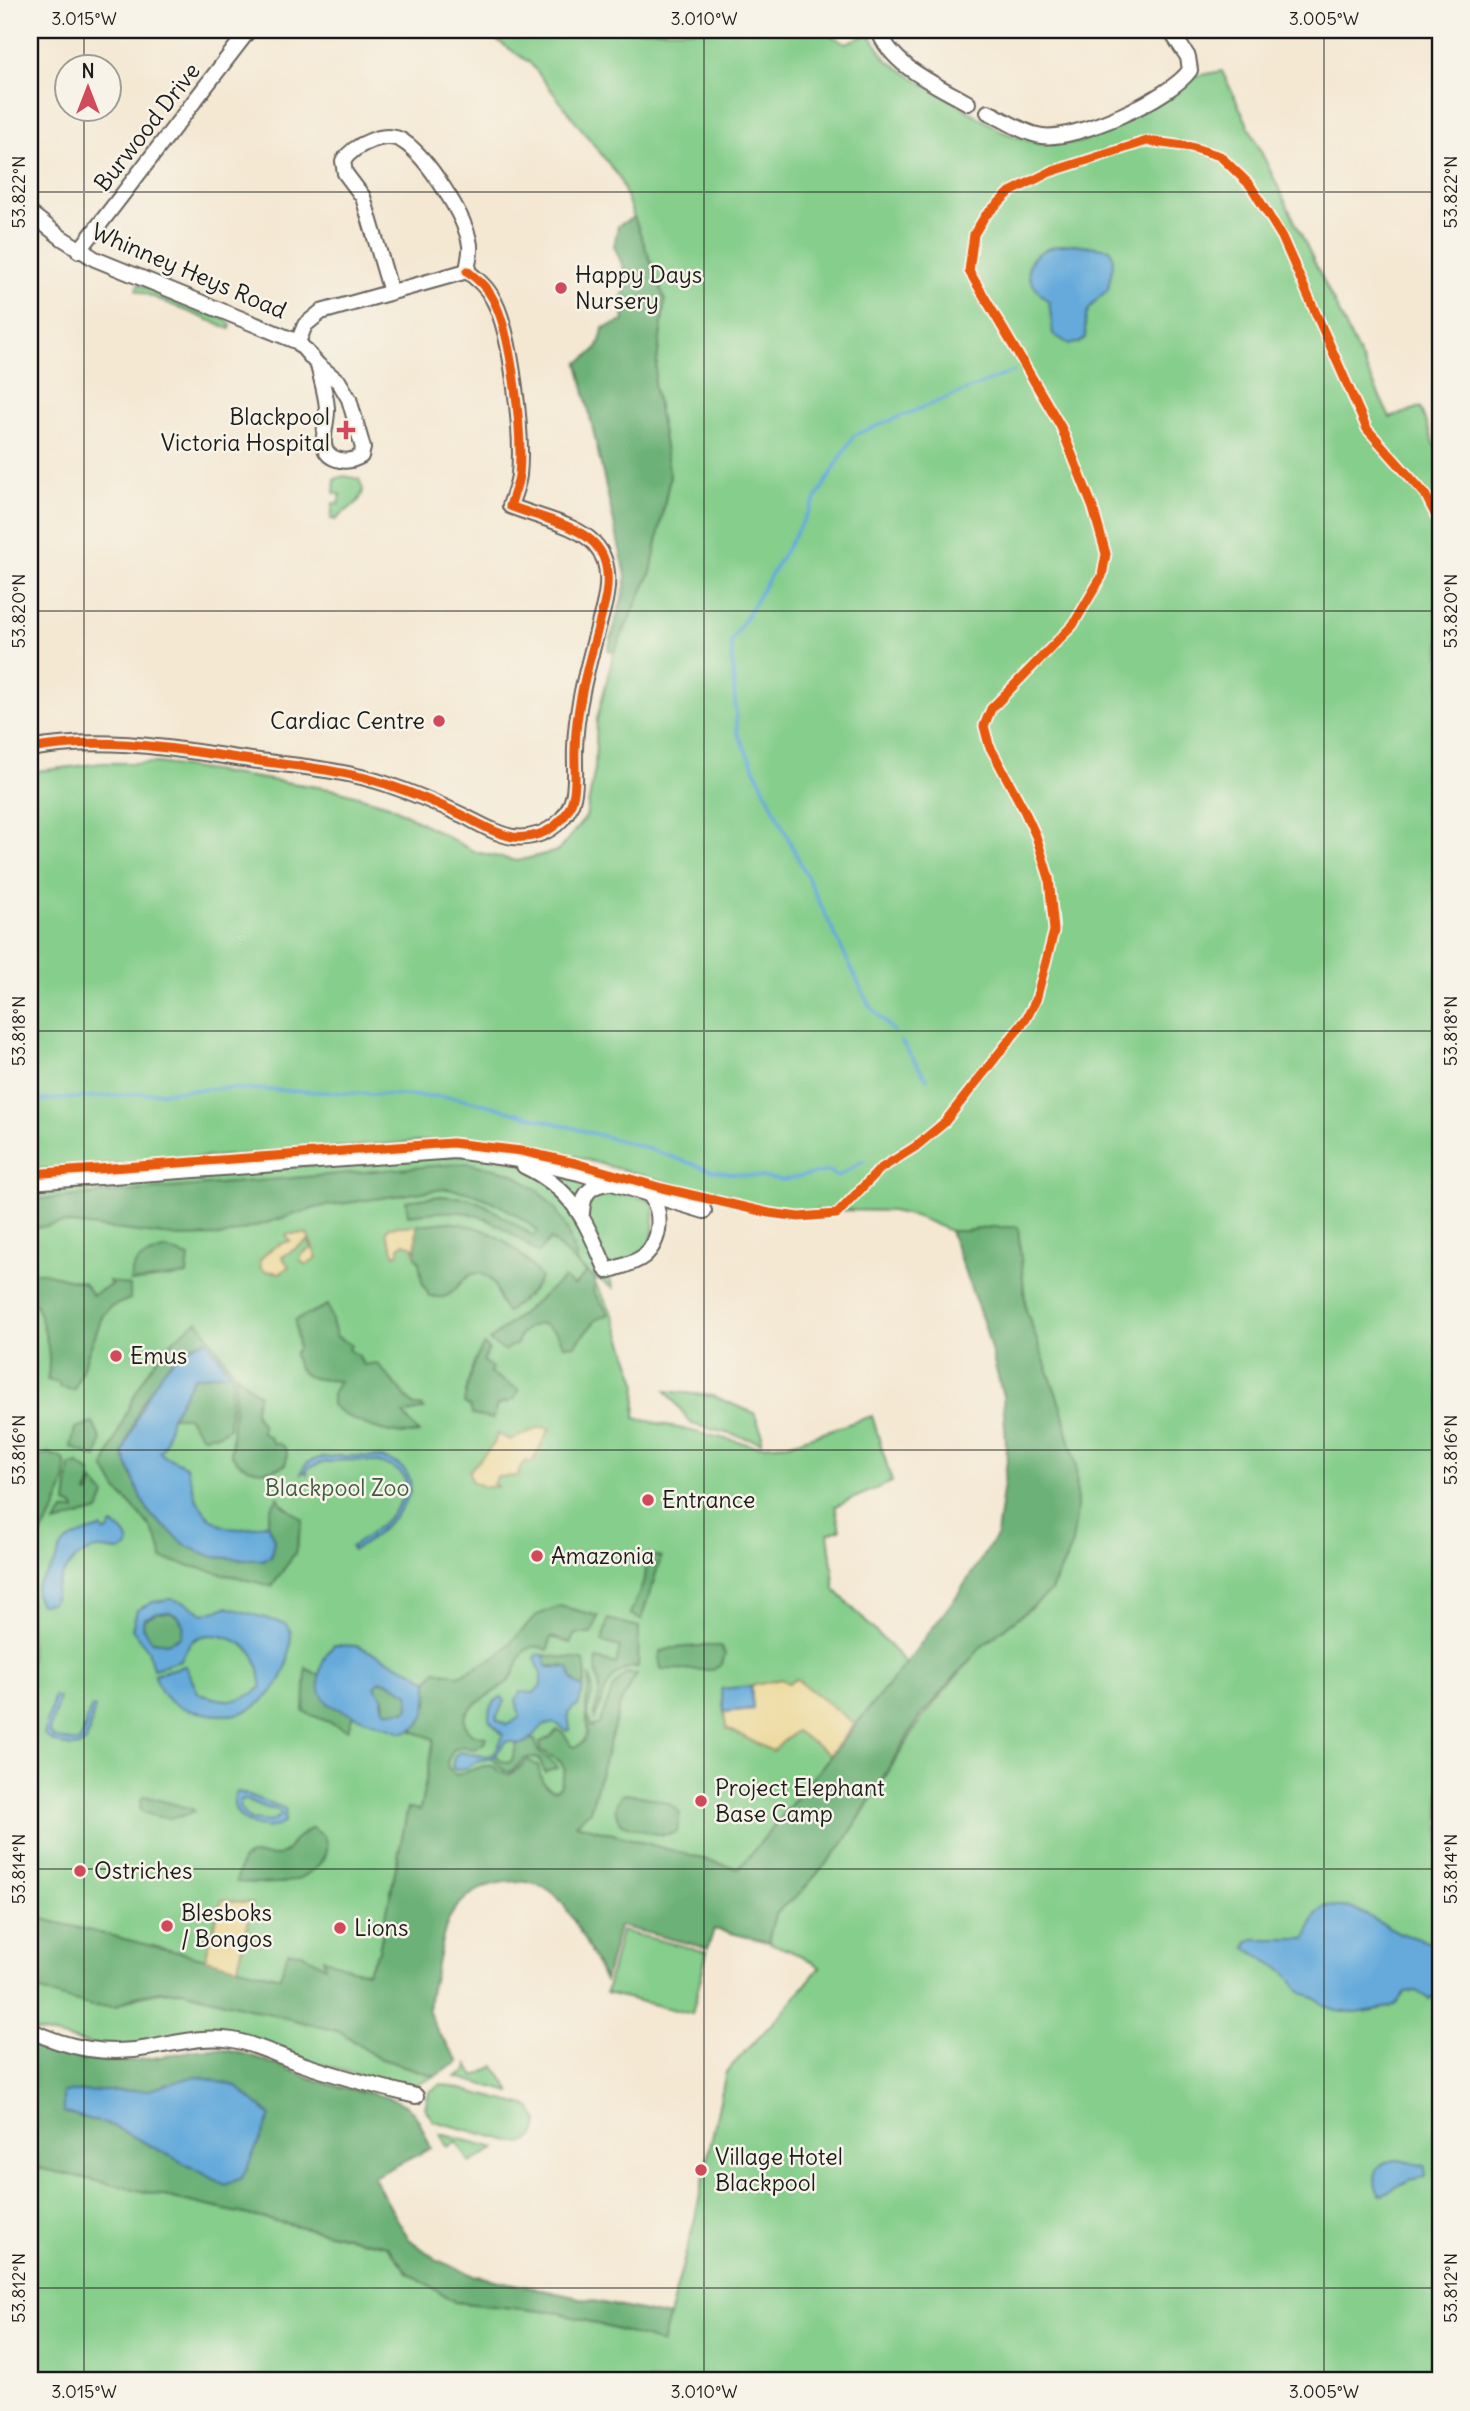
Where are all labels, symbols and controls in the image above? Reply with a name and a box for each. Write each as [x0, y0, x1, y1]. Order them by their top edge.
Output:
text: 3.015°W [51, 7, 117, 30]
text: 3.010°W [670, 7, 738, 30]
text: 3.005°W [1289, 7, 1359, 30]
north arrow [52, 52, 122, 122]
street label: Burwood Drive [87, 57, 206, 197]
text: N [81, 59, 95, 83]
text: 53.822°N [7, 156, 30, 228]
text: 53.822°N [1439, 156, 1462, 228]
street label: Whinney Heys Road [88, 216, 291, 325]
place label: Happy Days Nursery [575, 260, 702, 315]
marker: Happy Days Nursery [553, 280, 569, 296]
place label: Blackpool Victoria Hospital [161, 402, 330, 457]
marker: Blackpool Victoria Hospital [336, 420, 356, 440]
text: 53.820°N [7, 574, 30, 648]
text: 53.820°N [1439, 574, 1462, 648]
place label: Cardiac Centre [270, 706, 425, 735]
marker: Cardiac Centre [431, 713, 447, 729]
text: 53.818°N [7, 996, 30, 1066]
text: 53.818°N [1439, 996, 1462, 1066]
place label: Emus [130, 1341, 187, 1370]
marker: Emus [108, 1348, 124, 1364]
text: 53.816°N [7, 1415, 30, 1485]
text: 53.816°N [1439, 1415, 1462, 1485]
park label: Blackpool Zoo [265, 1473, 409, 1502]
place label: Entrance [662, 1485, 756, 1514]
marker: Entrance [640, 1492, 656, 1508]
place label: Amazonia [551, 1541, 654, 1570]
marker: Amazonia [529, 1548, 545, 1564]
place label: Project Elephant Base Camp [715, 1773, 885, 1828]
marker: Project Elephant Base Camp [693, 1793, 709, 1809]
text: 53.814°N [7, 1834, 30, 1904]
text: 53.814°N [1439, 1834, 1462, 1904]
place label: Ostriches [94, 1856, 192, 1885]
marker: Ostriches [72, 1863, 88, 1879]
place label: Blesboks / Bongos [181, 1898, 272, 1953]
place label: Lions [354, 1913, 408, 1942]
marker: Blesboks / Bongos [159, 1918, 175, 1934]
marker: Lions [332, 1920, 348, 1936]
place label: Village Hotel Blackpool [715, 2142, 843, 2197]
marker: Village Hotel Blackpool [693, 2162, 709, 2178]
text: 53.812°N [7, 2253, 30, 2323]
text: 53.812°N [1439, 2253, 1462, 2323]
text: 3.015°W [51, 2380, 117, 2403]
text: 3.010°W [670, 2380, 738, 2403]
text: 3.005°W [1289, 2380, 1359, 2403]

